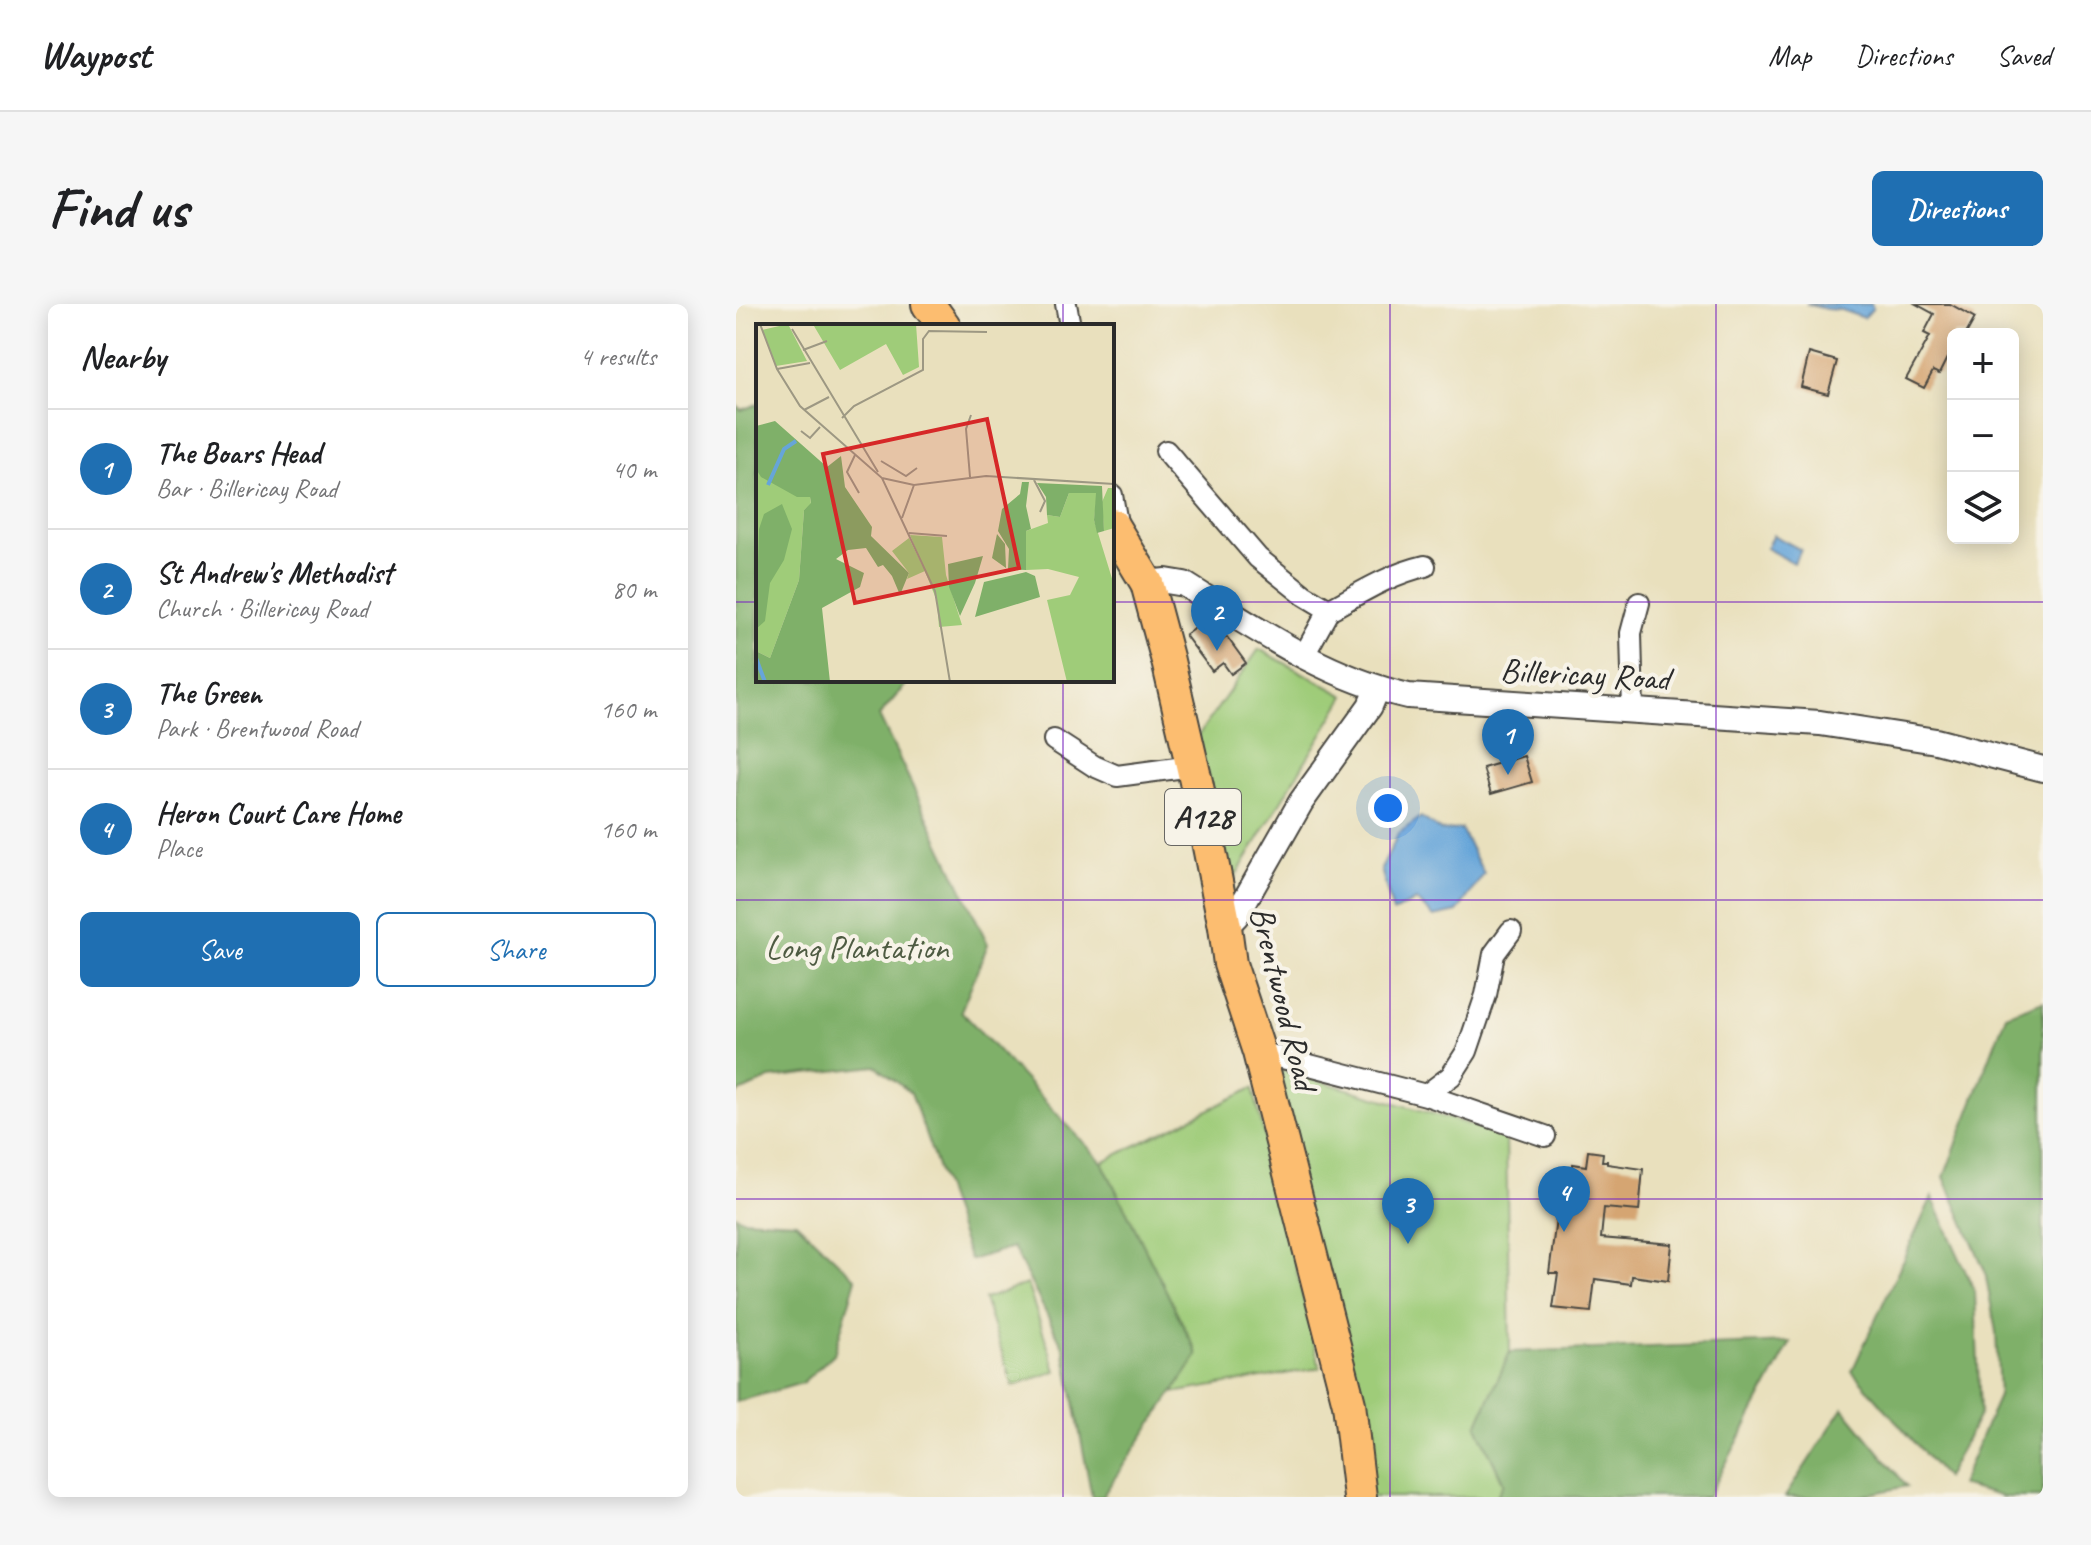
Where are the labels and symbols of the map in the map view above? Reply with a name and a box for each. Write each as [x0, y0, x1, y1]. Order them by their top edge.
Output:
inset map [756, 324, 1114, 682]
pin: 2 [1191, 585, 1243, 651]
street label: Billericay Road [1499, 648, 1675, 700]
pin: 1 [1482, 709, 1534, 775]
your location [1368, 788, 1408, 828]
road number: A128 [1165, 789, 1241, 845]
street label: Brentwood Road [1240, 902, 1329, 1099]
park label: Long Plantation [766, 926, 950, 969]
pin: 4 [1538, 1166, 1590, 1232]
pin: 3 [1382, 1178, 1434, 1244]

